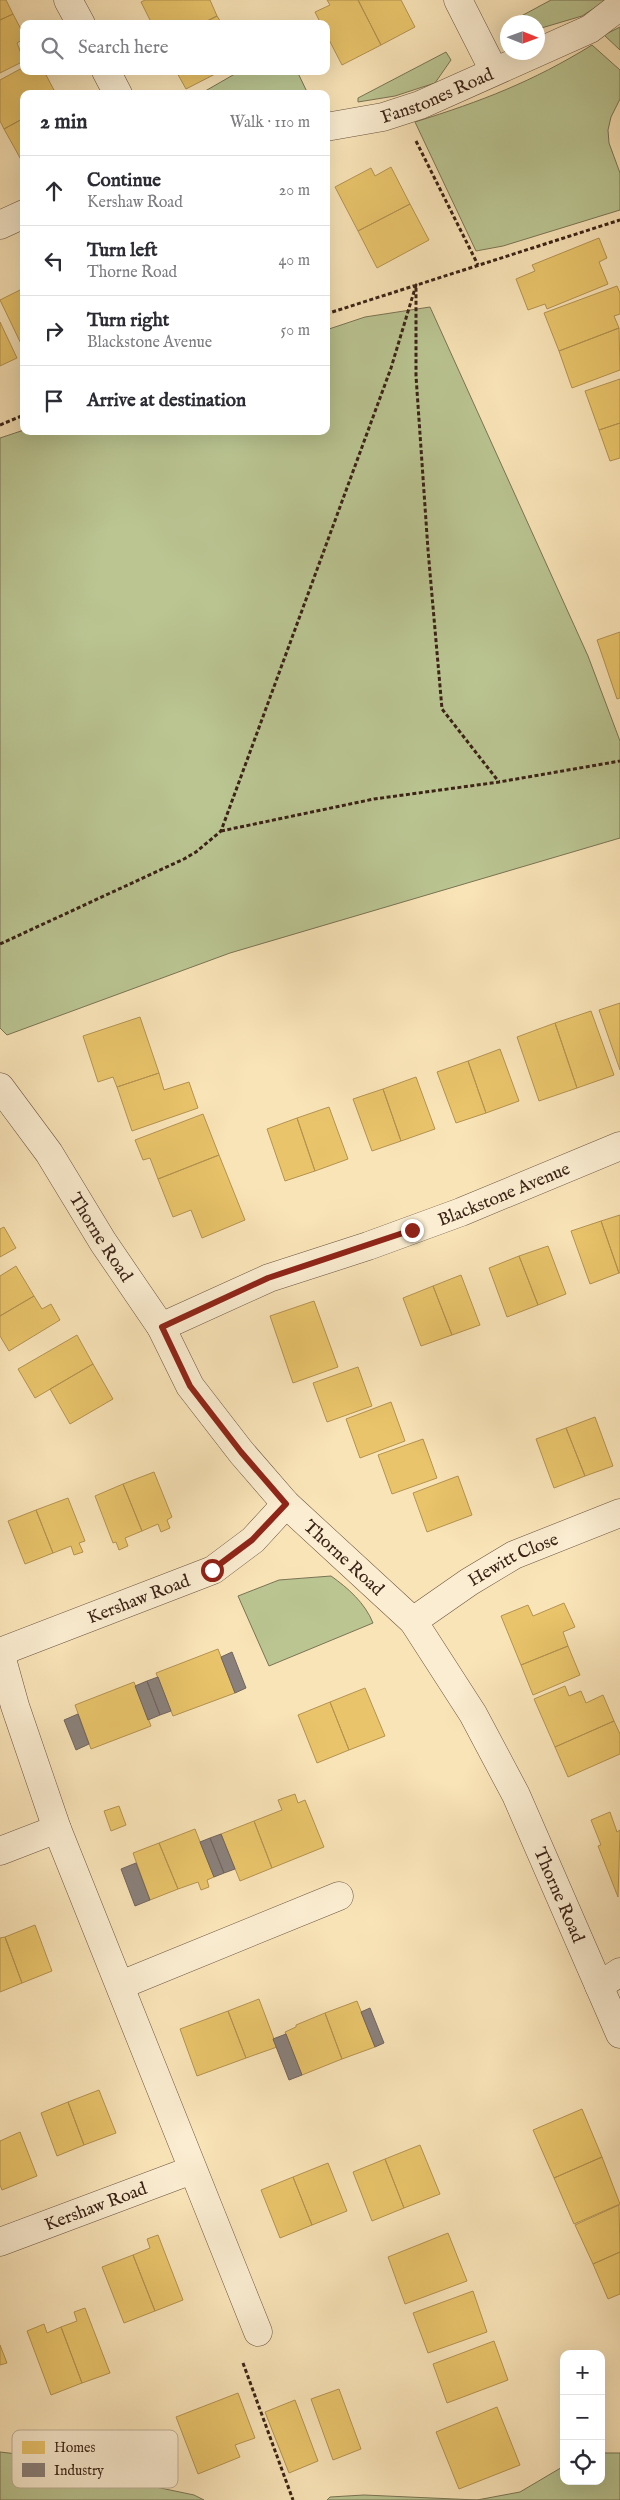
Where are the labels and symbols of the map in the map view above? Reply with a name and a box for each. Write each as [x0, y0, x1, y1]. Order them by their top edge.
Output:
north arrow [500, 15, 545, 60]
street label: Fanstones Road [378, 63, 498, 130]
street label: Blackstone Avenue [435, 1158, 574, 1232]
street label: Thorne Road [63, 1189, 137, 1287]
route end [401, 1219, 424, 1242]
street label: Thorne Road [298, 1516, 388, 1602]
street label: Hewitt Close [464, 1529, 562, 1593]
route start [201, 1559, 224, 1582]
street label: Kershaw Road [84, 1570, 194, 1630]
street label: Thorne Road [527, 1844, 589, 1947]
street label: Kershaw Road [42, 2178, 151, 2237]
legend [12, 2430, 178, 2488]
text: Homes [54, 2439, 96, 2457]
text: Industry [54, 2462, 104, 2480]

